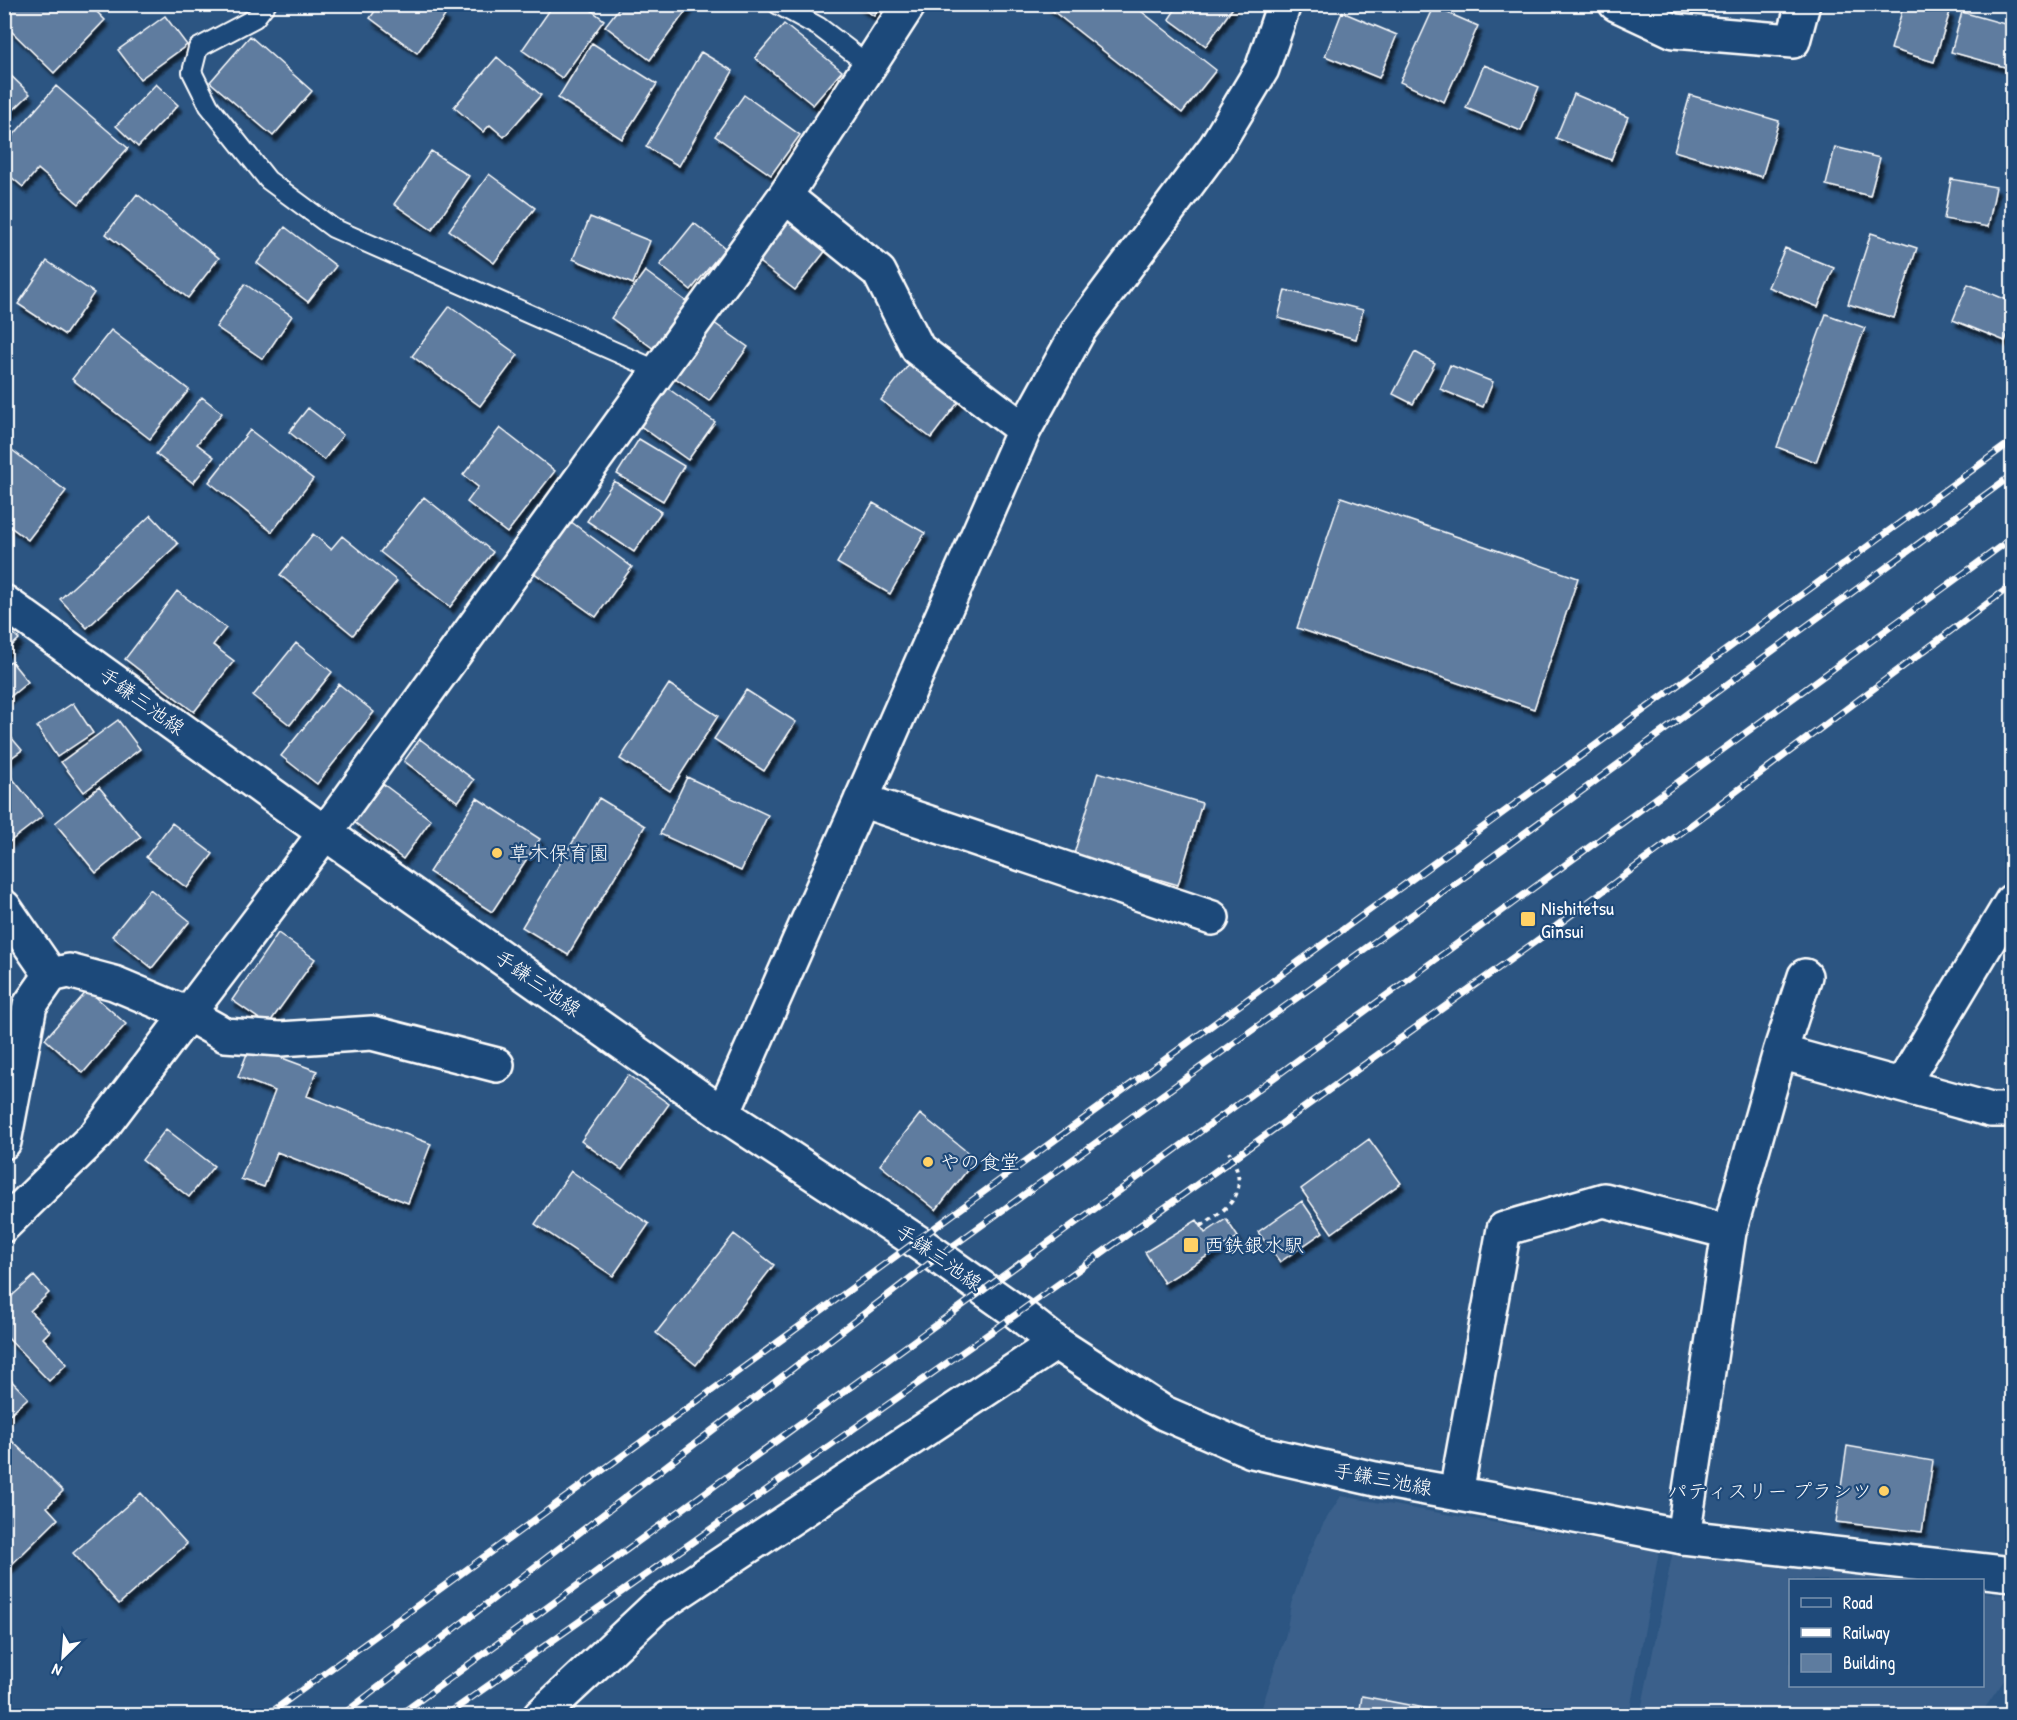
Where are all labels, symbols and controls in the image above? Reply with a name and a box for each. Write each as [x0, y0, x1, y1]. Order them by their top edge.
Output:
street label: 手鎌三池線 [94, 660, 191, 741]
place label: 草木保育園 [509, 839, 609, 866]
marker: 草木保育園 [490, 846, 504, 860]
place label: Nishitetsu Ginsui [1541, 894, 1614, 944]
marker: Nishitetsu Ginsui [1519, 910, 1537, 928]
street label: 手鎌三池線 [490, 943, 587, 1022]
place label: やの食堂 [940, 1148, 1020, 1175]
marker: やの食堂 [921, 1155, 935, 1169]
street label: 手鎌三池線 [891, 1217, 988, 1296]
place label: 西鉄銀水駅 [1204, 1231, 1304, 1258]
marker: 西鉄銀水駅 [1182, 1236, 1200, 1254]
street label: 手鎌三池線 [1331, 1456, 1435, 1501]
place label: パティスリー プランツ [1667, 1477, 1872, 1504]
marker: パティスリー プランツ [1877, 1484, 1891, 1498]
legend [1789, 1579, 1984, 1687]
text: Road [1843, 1590, 1873, 1615]
text: Railway [1843, 1620, 1890, 1645]
north arrow [33, 1627, 93, 1687]
text: Building [1843, 1650, 1895, 1675]
text: N [48, 1659, 65, 1682]

